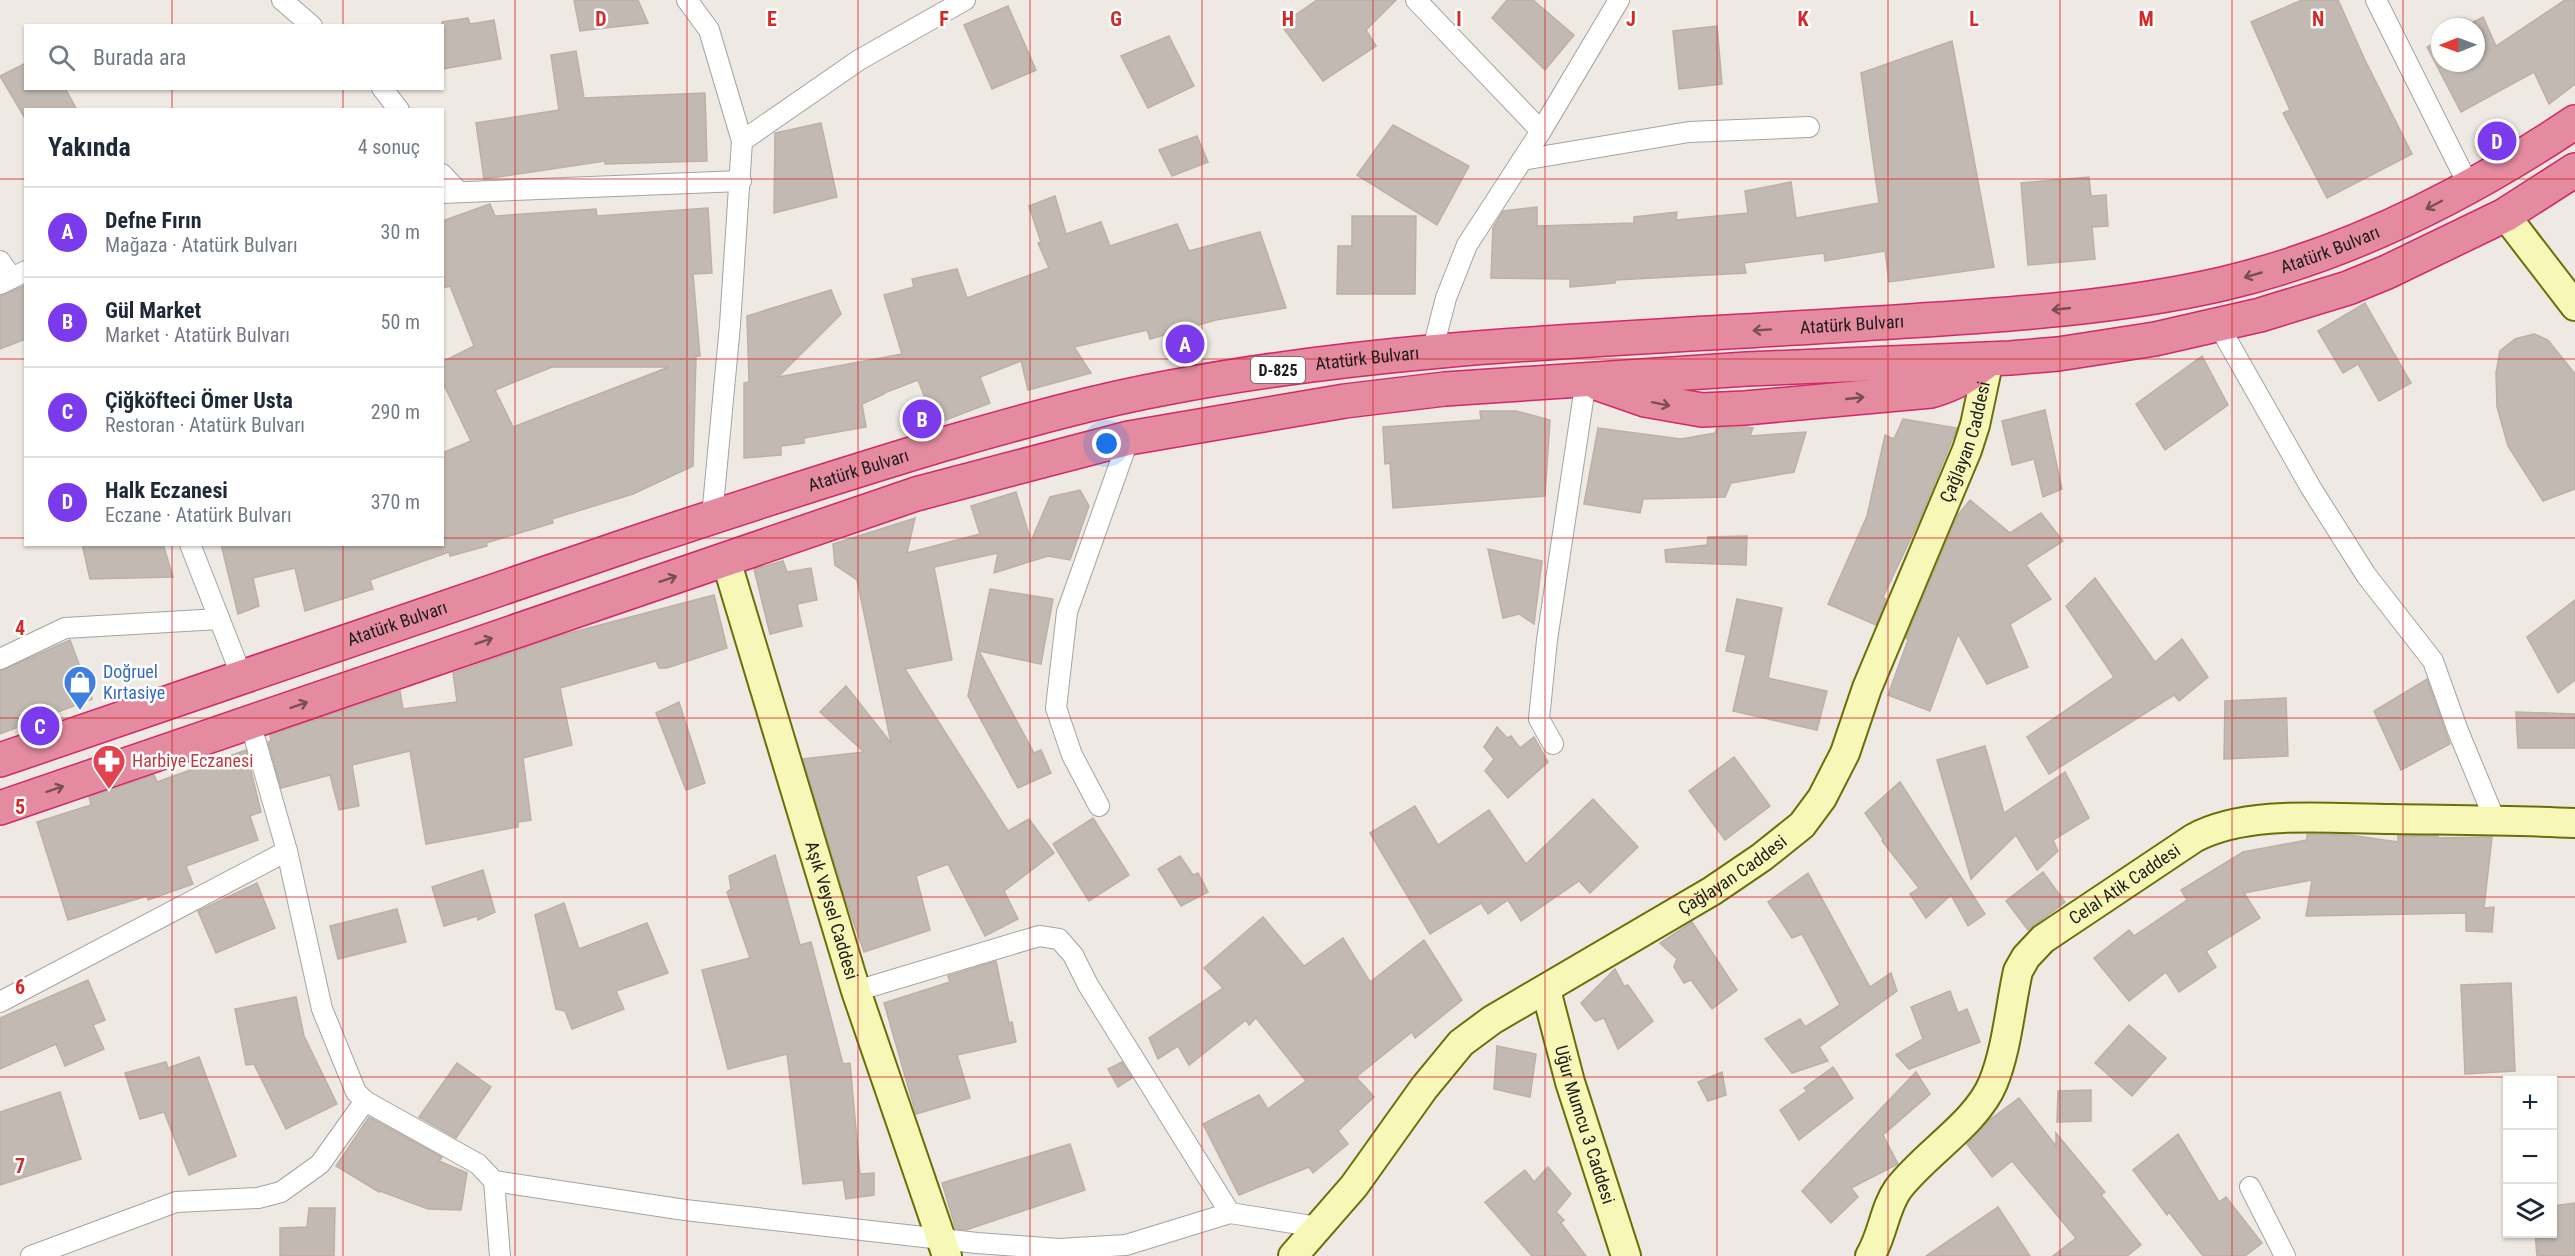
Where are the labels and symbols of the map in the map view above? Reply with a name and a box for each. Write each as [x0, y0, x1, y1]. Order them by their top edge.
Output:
text: D [595, 7, 607, 31]
text: E [767, 7, 777, 31]
text: F [939, 7, 949, 31]
text: G [1110, 7, 1122, 31]
text: H [1282, 7, 1294, 31]
text: I [1456, 7, 1462, 31]
text: J [1626, 7, 1636, 31]
text: K [1797, 7, 1809, 31]
text: L [1969, 7, 1979, 31]
text: M [2138, 7, 2154, 31]
text: N [2312, 7, 2324, 31]
north arrow [2431, 18, 2485, 72]
pin: D [2478, 118, 2516, 164]
one-way arrow [2426, 199, 2443, 211]
street label: Atatürk Bulvarı [2278, 221, 2383, 277]
one-way arrow [2244, 270, 2263, 281]
one-way arrow [2052, 304, 2071, 315]
street label: Atatürk Bulvarı [1799, 310, 1905, 338]
pin: A [1166, 322, 1204, 366]
one-way arrow [1752, 325, 1772, 336]
street label: Atatürk Bulvarı [1314, 342, 1420, 374]
road number: D-825 [1251, 357, 1305, 383]
street label: Çağlayan Caddesi [1935, 379, 1994, 506]
one-way arrow [1845, 392, 1865, 403]
pin: B [902, 396, 942, 442]
one-way arrow [1651, 399, 1671, 410]
your location [1092, 429, 1121, 458]
street label: Atatürk Bulvarı [805, 444, 911, 496]
one-way arrow [658, 573, 677, 584]
street label: Atatürk Bulvarı [344, 596, 450, 650]
text: 4 [15, 616, 25, 640]
one-way arrow [474, 635, 493, 646]
place label: Doğruel Kırtasiye [103, 661, 165, 703]
shop icon: Doğruel Kırtasiye [62, 664, 98, 711]
one-way arrow [289, 698, 308, 709]
pin: C [20, 704, 60, 748]
pharmacy icon: Harbiye Eczanesi [91, 743, 127, 790]
place label: Harbiye Eczanesi [132, 750, 253, 771]
one-way arrow [45, 783, 64, 794]
text: 5 [15, 795, 25, 819]
street label: Çağlayan Caddesi [1674, 830, 1791, 919]
street label: Aşık Veysel Caddesi [801, 839, 863, 982]
street label: Celal Atik Caddesi [2065, 839, 2184, 929]
text: 6 [15, 975, 25, 999]
street label: Uğur Mumcu 3 Caddesi [1551, 1043, 1619, 1206]
text: 7 [15, 1154, 25, 1178]

